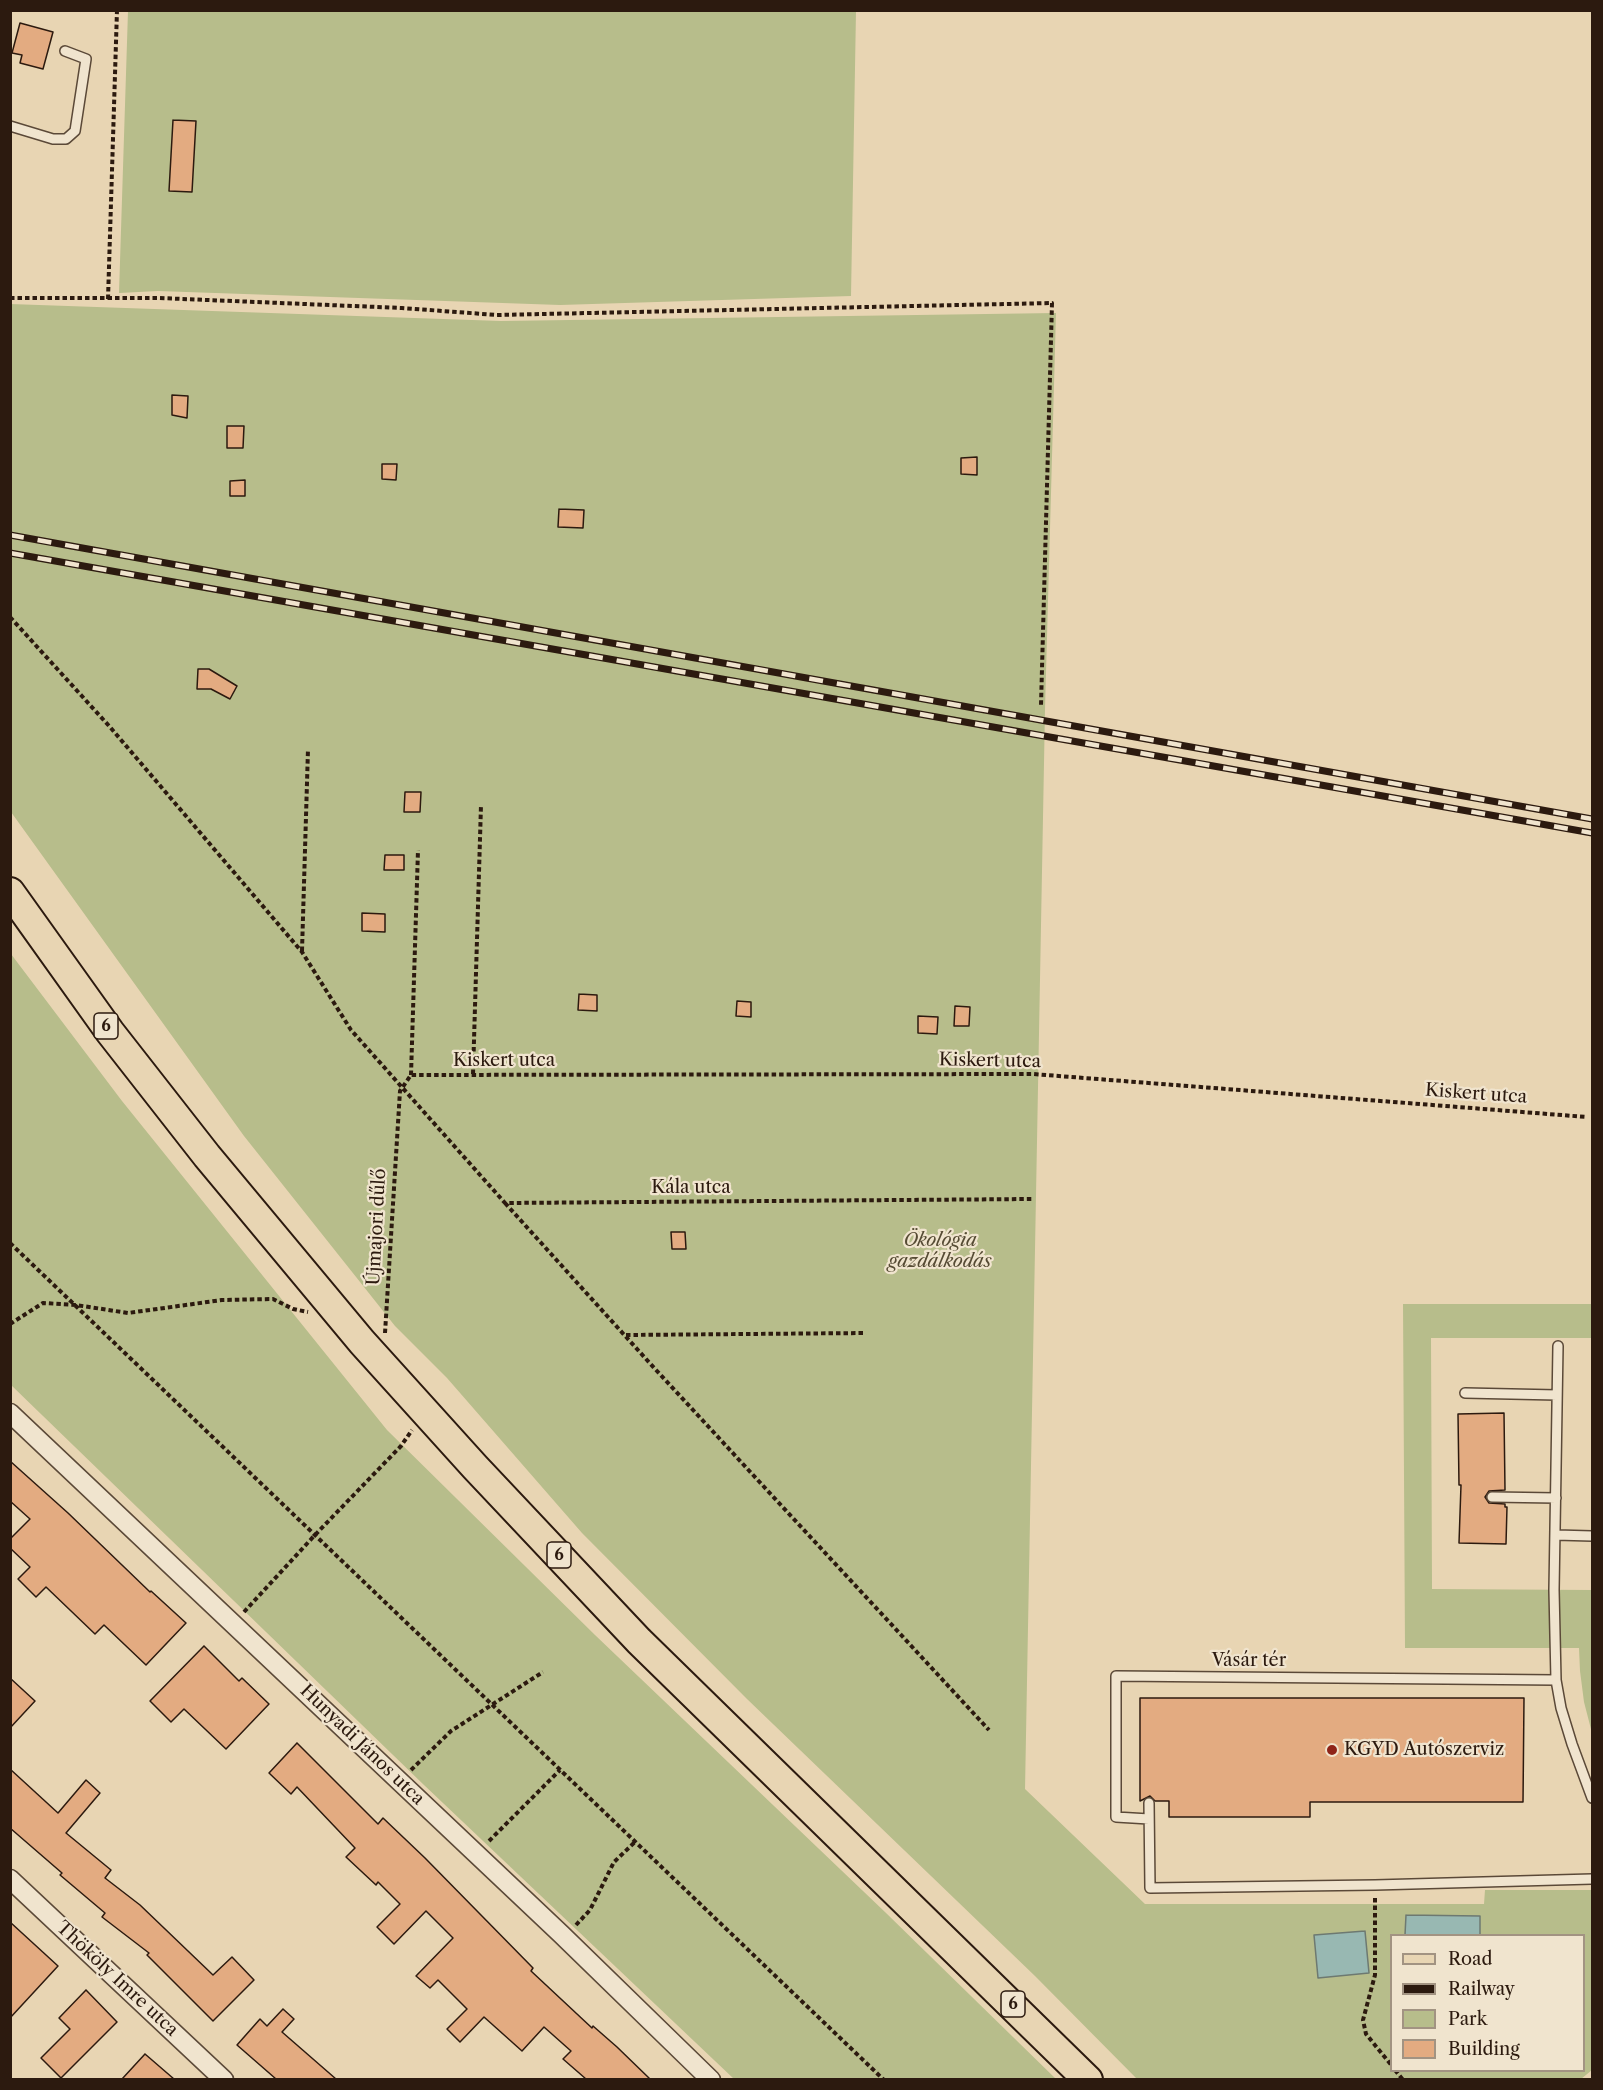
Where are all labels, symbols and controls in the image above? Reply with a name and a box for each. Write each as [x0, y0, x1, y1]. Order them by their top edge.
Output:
road number: 6 [94, 1013, 118, 1039]
street label: Kiskert utca [939, 1049, 1041, 1073]
street label: Kiskert utca [453, 1050, 555, 1072]
street label: Kiskert utca [1424, 1080, 1528, 1108]
street label: Újmajori dűlő [363, 1168, 391, 1286]
street label: Kála utca [651, 1177, 731, 1199]
park label: Ökológia gazdálkodás [888, 1230, 992, 1272]
road number: 6 [547, 1542, 571, 1568]
street label: Vásár tér [1212, 1650, 1286, 1672]
street label: Hunyadi János utca [295, 1680, 429, 1810]
place label: KGYD Autószerviz [1344, 1739, 1504, 1761]
marker: KGYD Autószerviz [1325, 1743, 1339, 1757]
street label: Thököly Imre utca [52, 1917, 182, 2041]
legend [1390, 1934, 1585, 2072]
text: Road [1448, 1948, 1493, 1970]
text: Railway [1448, 1978, 1515, 2000]
road number: 6 [1001, 1991, 1025, 2017]
text: Park [1448, 2008, 1487, 2030]
text: Building [1448, 2038, 1520, 2060]

